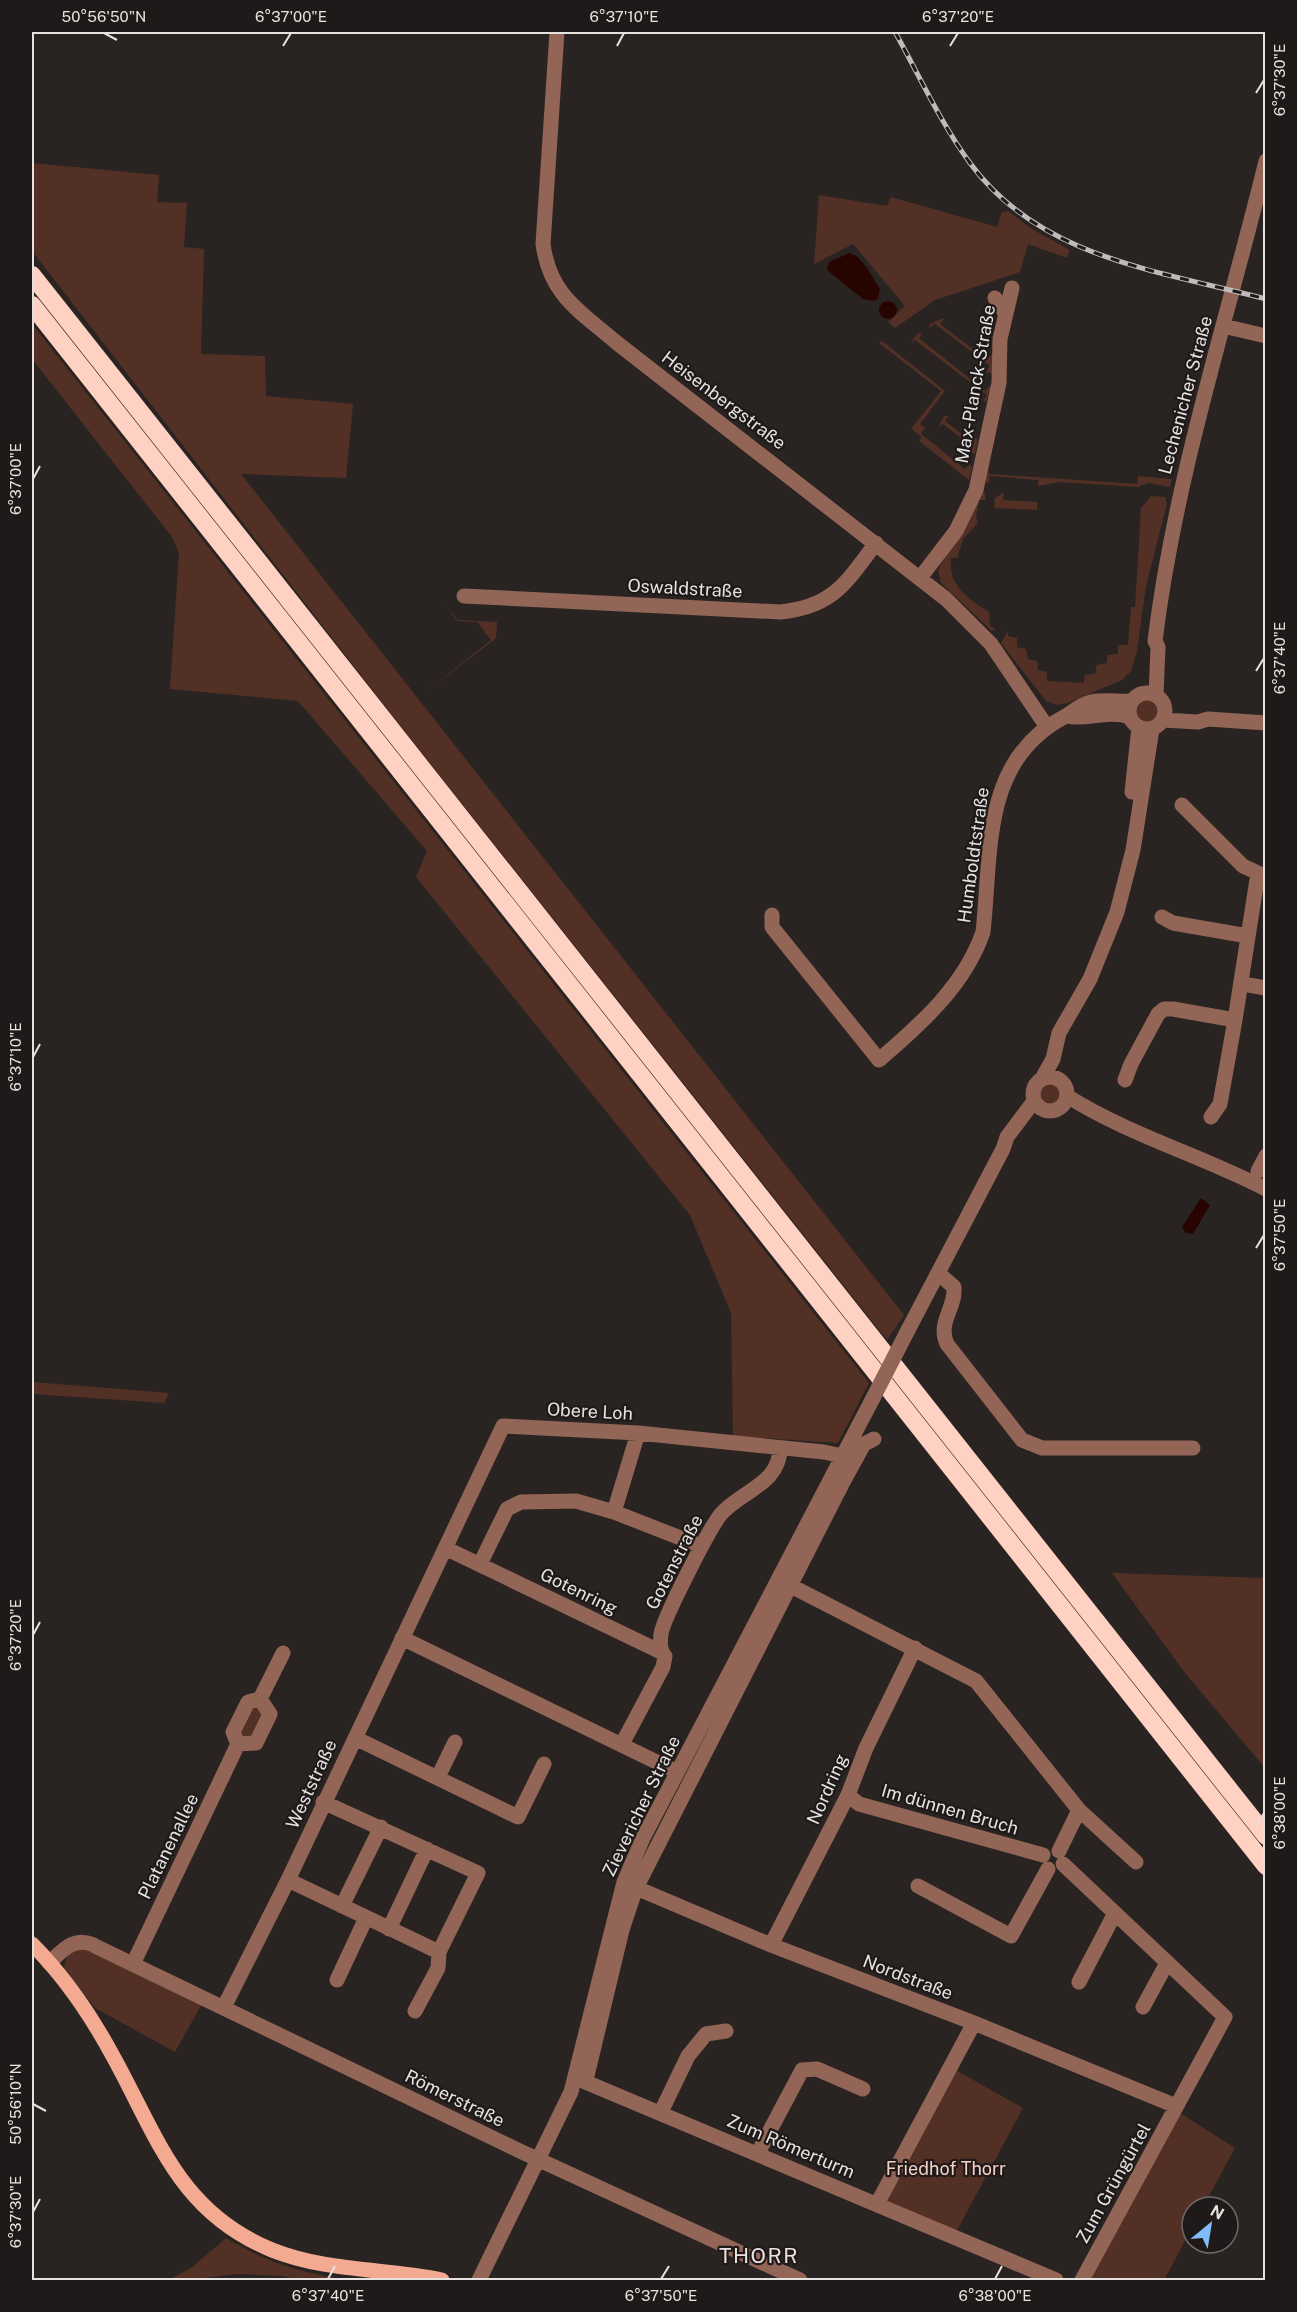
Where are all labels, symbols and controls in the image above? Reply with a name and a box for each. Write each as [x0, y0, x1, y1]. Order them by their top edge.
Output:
text: 50°56'50"N [62, 8, 146, 25]
text: 6°37'00"E [255, 8, 327, 25]
text: 6°37'10"E [589, 8, 659, 25]
text: 6°37'20"E [922, 8, 994, 25]
text: 6°37'30"E [1271, 44, 1288, 116]
street label: Max-Planck-Straße [951, 303, 999, 465]
street label: Lechenicher Straße [1154, 313, 1216, 477]
street label: Heisenbergstraße [658, 346, 790, 454]
text: 6°37'00"E [7, 443, 24, 515]
street label: Oswaldstraße [627, 575, 743, 601]
text: 6°37'40"E [1271, 622, 1288, 694]
street label: Humboldtstraße [953, 786, 993, 924]
text: 6°37'10"E [7, 1022, 24, 1092]
text: 6°37'50"E [1271, 1199, 1288, 1271]
street label: Obere Loh [547, 1398, 633, 1424]
street label: Gotenstraße [641, 1511, 707, 1613]
street label: Gotenring [537, 1563, 621, 1619]
text: 6°37'20"E [7, 1599, 24, 1671]
street label: Zievericher Straße [598, 1732, 684, 1880]
street label: Weststraße [281, 1736, 341, 1832]
street label: Nordring [802, 1751, 852, 1827]
text: 6°38'00"E [1271, 1776, 1288, 1850]
street label: Im dünnen Bruch [879, 1779, 1021, 1839]
street label: Platanenallee [133, 1790, 203, 1902]
street label: Nordstraße [860, 1950, 956, 2004]
text: 50°56'10"N [7, 2063, 24, 2145]
street label: Römerstraße [402, 2065, 508, 2131]
street label: Zum Römerturm [724, 2110, 858, 2182]
street label: Zum Grüngürtel [1071, 2119, 1155, 2247]
park label: Friedhof Thorr [886, 2158, 1006, 2179]
text: 6°37'30"E [7, 2176, 24, 2248]
north arrow [1180, 2195, 1240, 2255]
text: N [1207, 2201, 1227, 2224]
district label: THORR [719, 2243, 799, 2268]
text: 6°37'40"E [292, 2287, 364, 2304]
text: 6°37'50"E [625, 2287, 697, 2304]
text: 6°38'00"E [958, 2287, 1032, 2304]

